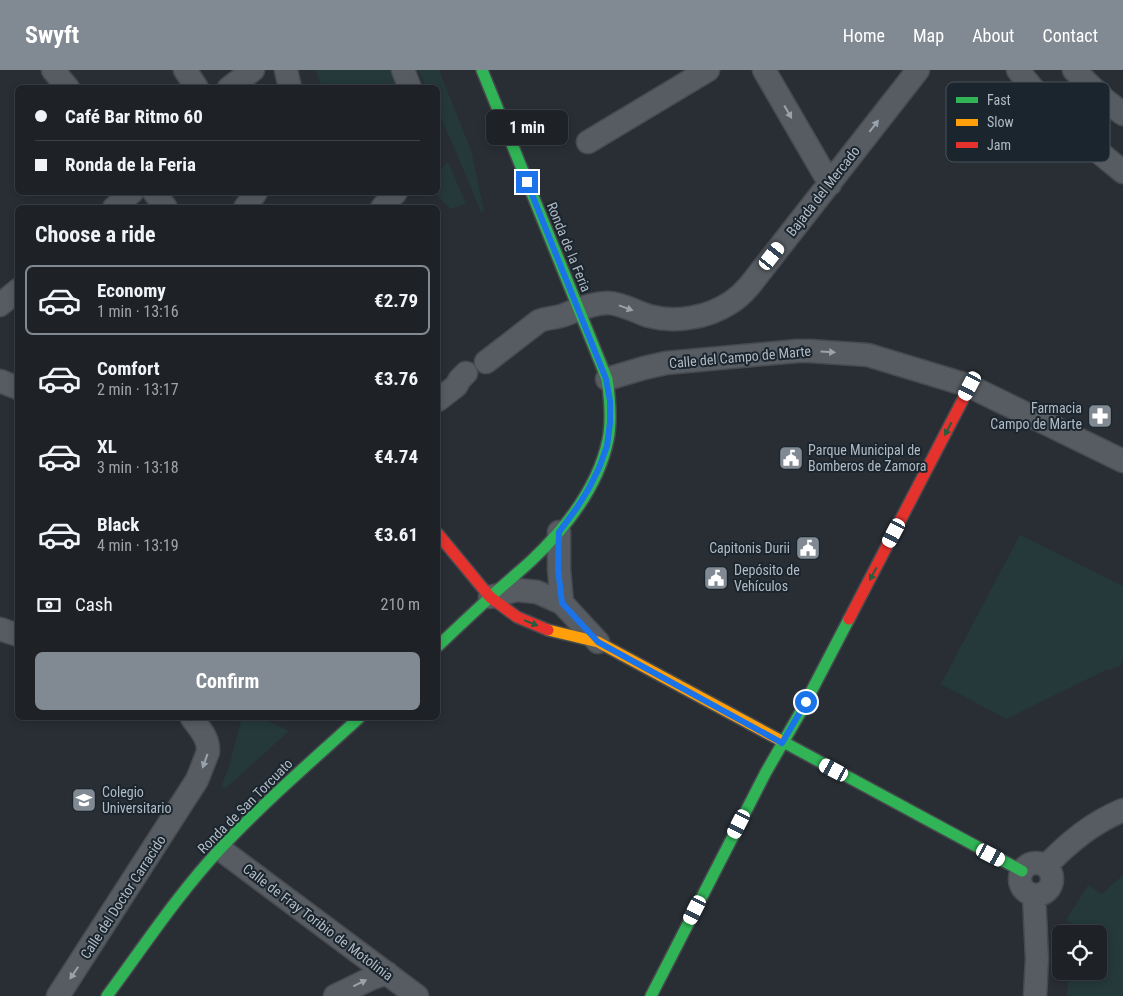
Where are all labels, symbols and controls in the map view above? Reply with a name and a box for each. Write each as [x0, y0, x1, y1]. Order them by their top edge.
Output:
text: Swyft [25, 21, 79, 49]
text: Home [843, 25, 885, 46]
text: Map [913, 25, 944, 46]
text: About [972, 25, 1014, 46]
text: Contact [1042, 25, 1098, 46]
legend [946, 82, 1110, 162]
text: Fast [987, 92, 1011, 108]
text: Café Bar Ritmo 60 [65, 105, 203, 128]
one-way arrow [784, 105, 792, 120]
callout: 1 min [486, 109, 568, 144]
text: Slow [987, 114, 1014, 130]
text: 1 min [509, 118, 545, 137]
one-way arrow [869, 119, 879, 133]
text: Jam [987, 137, 1011, 153]
street label: Bajada del Mercado [783, 143, 863, 239]
text: Ronda de la Feria [65, 153, 196, 176]
route end [516, 171, 538, 193]
street label: Ronda de la Feria [544, 200, 594, 294]
text: Choose a ride [35, 222, 156, 247]
car [756, 240, 787, 272]
icon: car [37, 278, 82, 323]
text: Economy [97, 279, 166, 302]
text: €2.79 [374, 289, 418, 312]
text: 1 min · 13:16 [97, 302, 179, 321]
one-way arrow [618, 305, 633, 312]
street label: Calle del Campo de Marte [668, 343, 812, 371]
one-way arrow [820, 348, 836, 356]
icon: car [37, 356, 82, 401]
text: Comfort [97, 357, 160, 380]
text: €3.76 [374, 367, 418, 390]
car [956, 369, 983, 403]
text: 2 min · 13:17 [97, 380, 179, 399]
place label: Farmacia Campo de Marte [990, 400, 1082, 432]
pharmacy icon: Farmacia Campo de Marte [1087, 403, 1113, 429]
one-way arrow [944, 422, 952, 437]
icon: car [37, 434, 82, 479]
text: XL [97, 435, 117, 458]
place label: Parque Municipal de Bomberos de Zamora [808, 442, 926, 474]
text: €4.74 [374, 445, 418, 468]
public building icon: Parque Municipal de Bomberos de Zamora [778, 445, 804, 471]
text: 3 min · 13:18 [97, 458, 179, 477]
icon: car [37, 512, 82, 557]
text: Black [97, 513, 139, 536]
car [880, 516, 907, 550]
text: €3.61 [374, 523, 418, 546]
public building icon: Capitonis Durii [795, 535, 821, 561]
text: 4 min · 13:19 [97, 536, 179, 555]
place label: Capitonis Durii [709, 540, 790, 556]
place label: Depósito de Vehículos [734, 562, 800, 594]
public building icon: Depósito de Vehículos [703, 565, 729, 591]
one-way arrow [869, 566, 877, 581]
icon: cash [35, 591, 63, 619]
text: Cash [75, 593, 113, 616]
text: 210 m [381, 595, 420, 614]
one-way arrow [524, 620, 538, 628]
button: Confirm [35, 652, 420, 710]
route start [795, 691, 817, 713]
one-way arrow [201, 754, 209, 769]
street label: Ronda de San Torcuato [194, 755, 296, 857]
car [817, 756, 850, 784]
place label: Colegio Universitario [102, 784, 172, 816]
school or university icon: Colegio Universitario [71, 787, 97, 813]
car [725, 807, 752, 841]
street label: Calle del Doctor Carracido [77, 832, 169, 962]
car [974, 841, 1007, 869]
street label: Calle de Fray Toribio de Motolinia [240, 860, 396, 984]
car [681, 893, 708, 927]
map controls [1052, 925, 1107, 980]
button: locate [1052, 925, 1107, 980]
one-way arrow [69, 967, 79, 980]
one-way arrow [353, 979, 367, 987]

